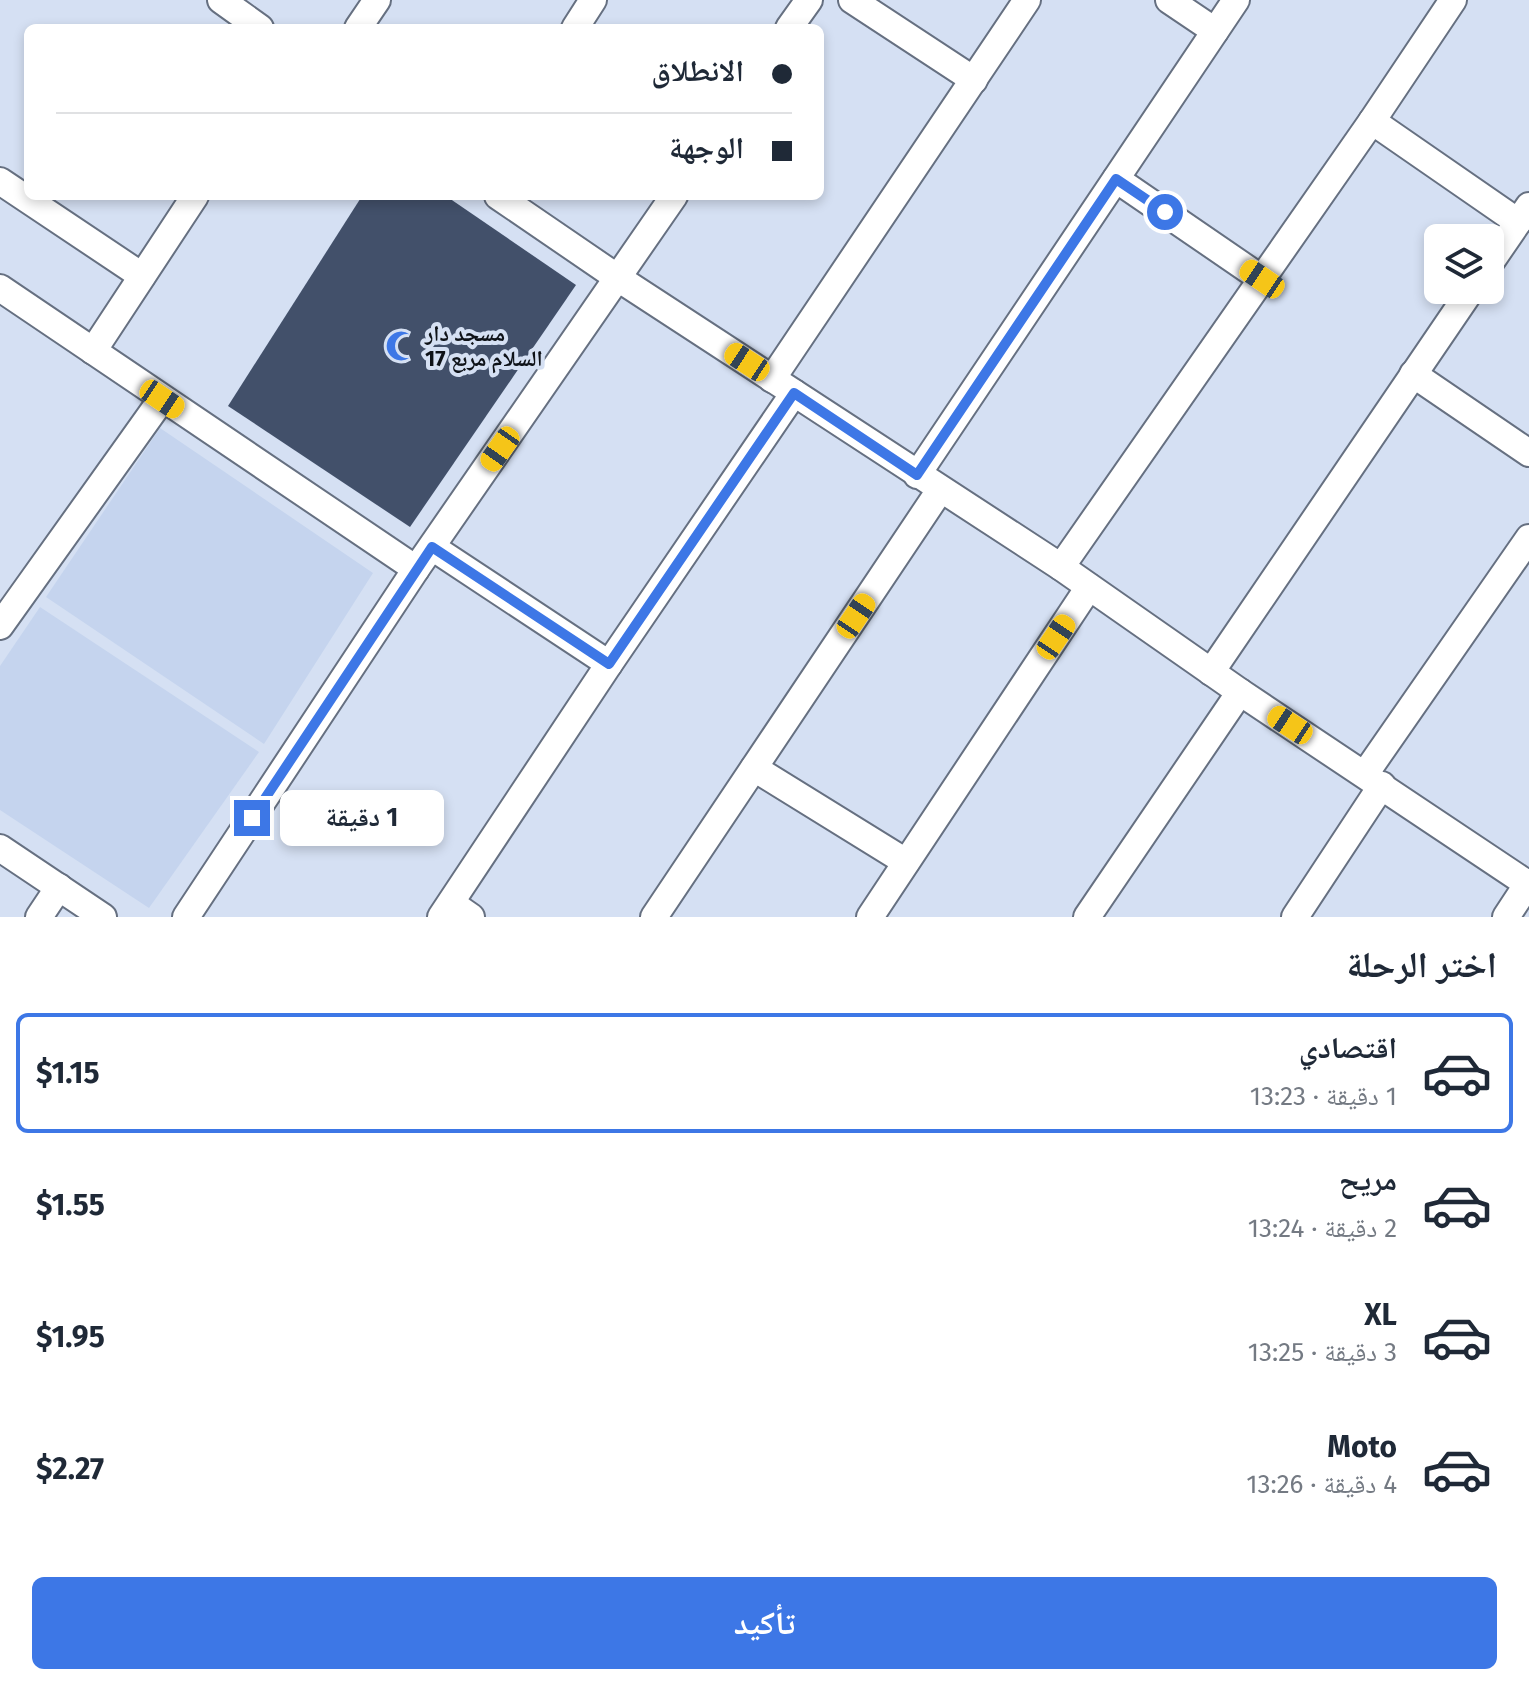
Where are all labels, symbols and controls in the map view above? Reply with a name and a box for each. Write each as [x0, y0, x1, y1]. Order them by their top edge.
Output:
text: الانطلاق [651, 53, 744, 89]
text: الوجهة [669, 130, 744, 166]
route start [1147, 194, 1183, 230]
map controls [1424, 224, 1504, 304]
button: layers [1424, 224, 1504, 304]
car [1235, 256, 1289, 302]
place label: مسجد دار السلام مربع 17 [424, 320, 543, 374]
mosque icon: مسجد دار السلام مربع 17 [384, 329, 418, 363]
car [720, 339, 774, 385]
car [135, 376, 189, 422]
car [476, 422, 524, 476]
car [833, 589, 879, 643]
car [1033, 610, 1079, 664]
car [1263, 702, 1317, 748]
callout: 1 دقيقة [280, 790, 444, 846]
route end [234, 800, 270, 836]
text: 1 دقيقة [326, 802, 398, 833]
text: اختر الرحلة [1346, 943, 1497, 987]
text: اقتصادي [1299, 1030, 1397, 1066]
icon: car [1421, 1037, 1493, 1109]
text: $1.15 [36, 1055, 100, 1091]
text: 1 دقيقة · 13:23 [1250, 1081, 1397, 1112]
text: مريح [1339, 1162, 1397, 1198]
icon: car [1421, 1169, 1493, 1241]
text: $1.55 [36, 1187, 105, 1223]
text: 2 دقيقة · 13:24 [1248, 1213, 1397, 1244]
text: XL [1364, 1297, 1397, 1333]
icon: car [1421, 1301, 1493, 1373]
text: $1.95 [36, 1319, 105, 1355]
text: 3 دقيقة · 13:25 [1248, 1337, 1397, 1368]
text: Moto [1327, 1429, 1397, 1465]
icon: car [1421, 1433, 1493, 1505]
text: $2.27 [36, 1451, 104, 1487]
text: 4 دقيقة · 13:26 [1246, 1469, 1397, 1500]
button: تأكيد [32, 1577, 1497, 1669]

